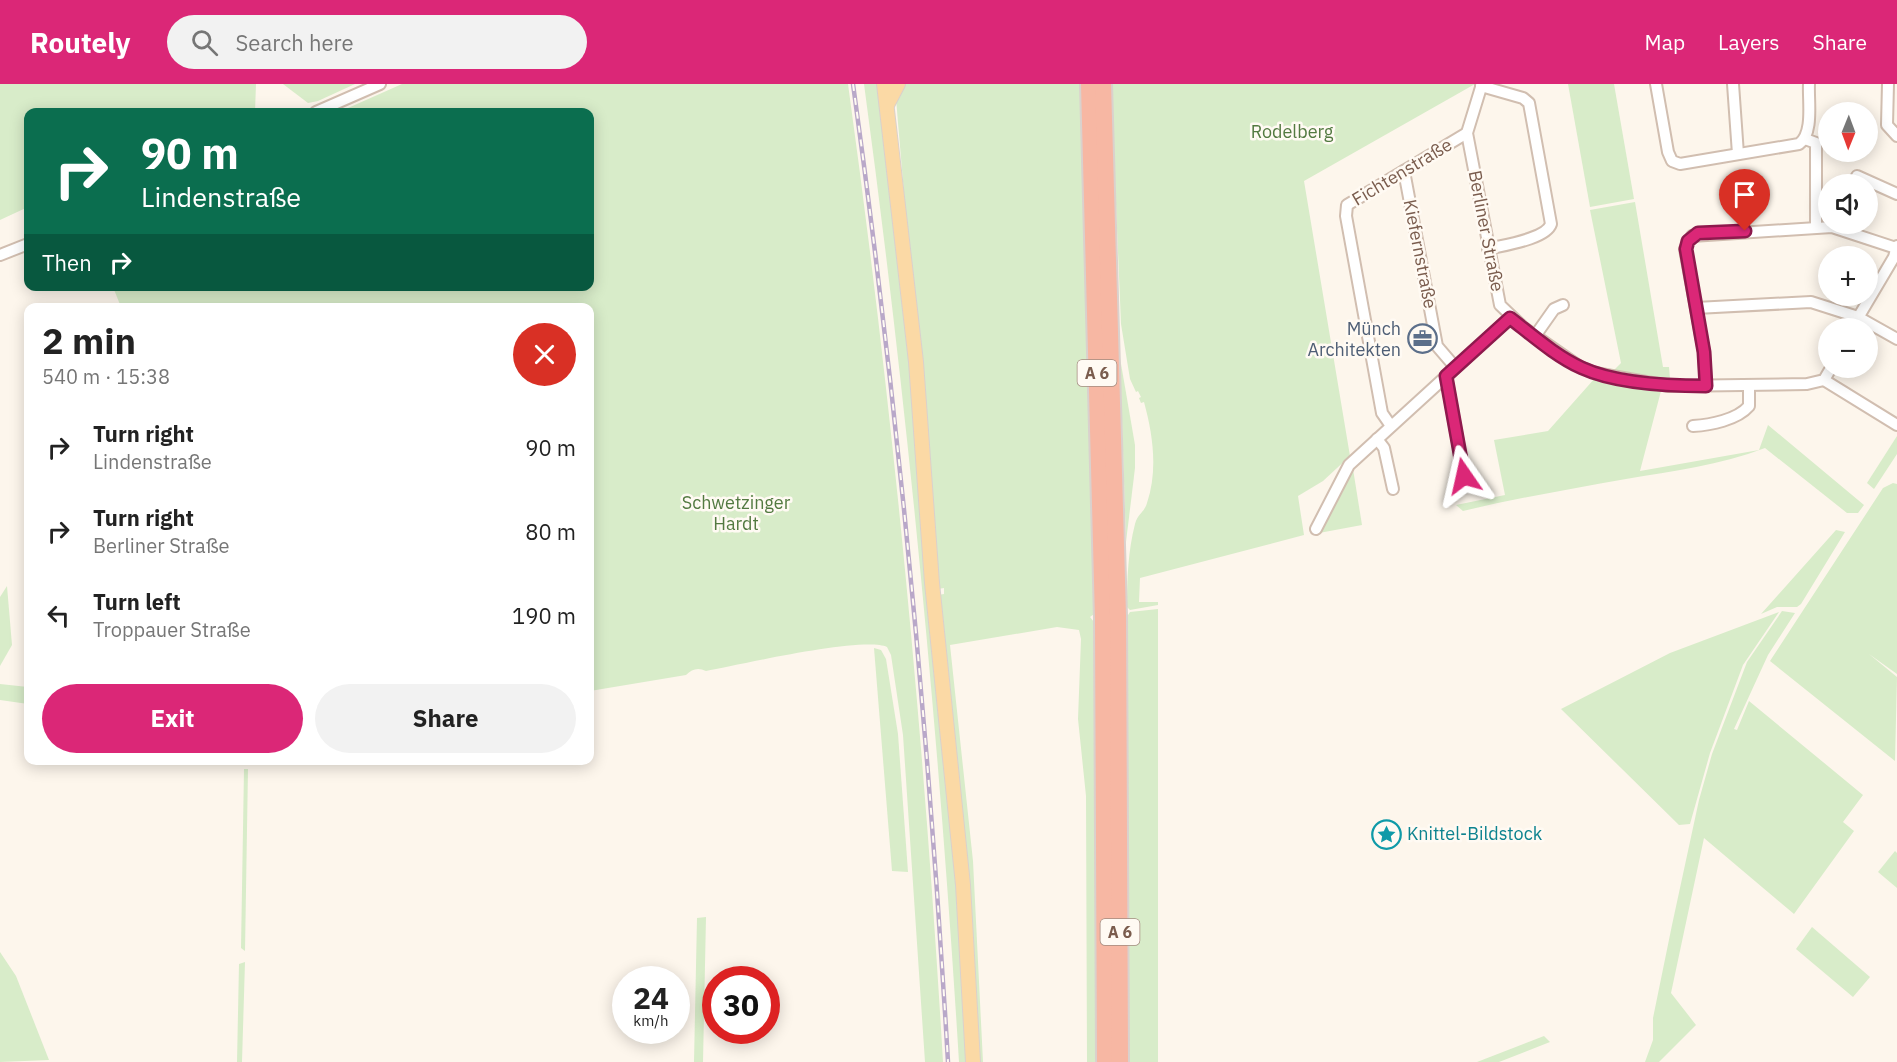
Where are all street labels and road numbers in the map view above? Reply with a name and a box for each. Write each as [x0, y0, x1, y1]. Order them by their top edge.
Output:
street label: Fichtenstraße [1348, 133, 1456, 210]
street label: Berliner Straße [1463, 168, 1510, 294]
street label: Kiefernstraße [1399, 197, 1442, 311]
road number: A 6 [1078, 360, 1116, 386]
road number: A 6 [1100, 919, 1140, 945]

